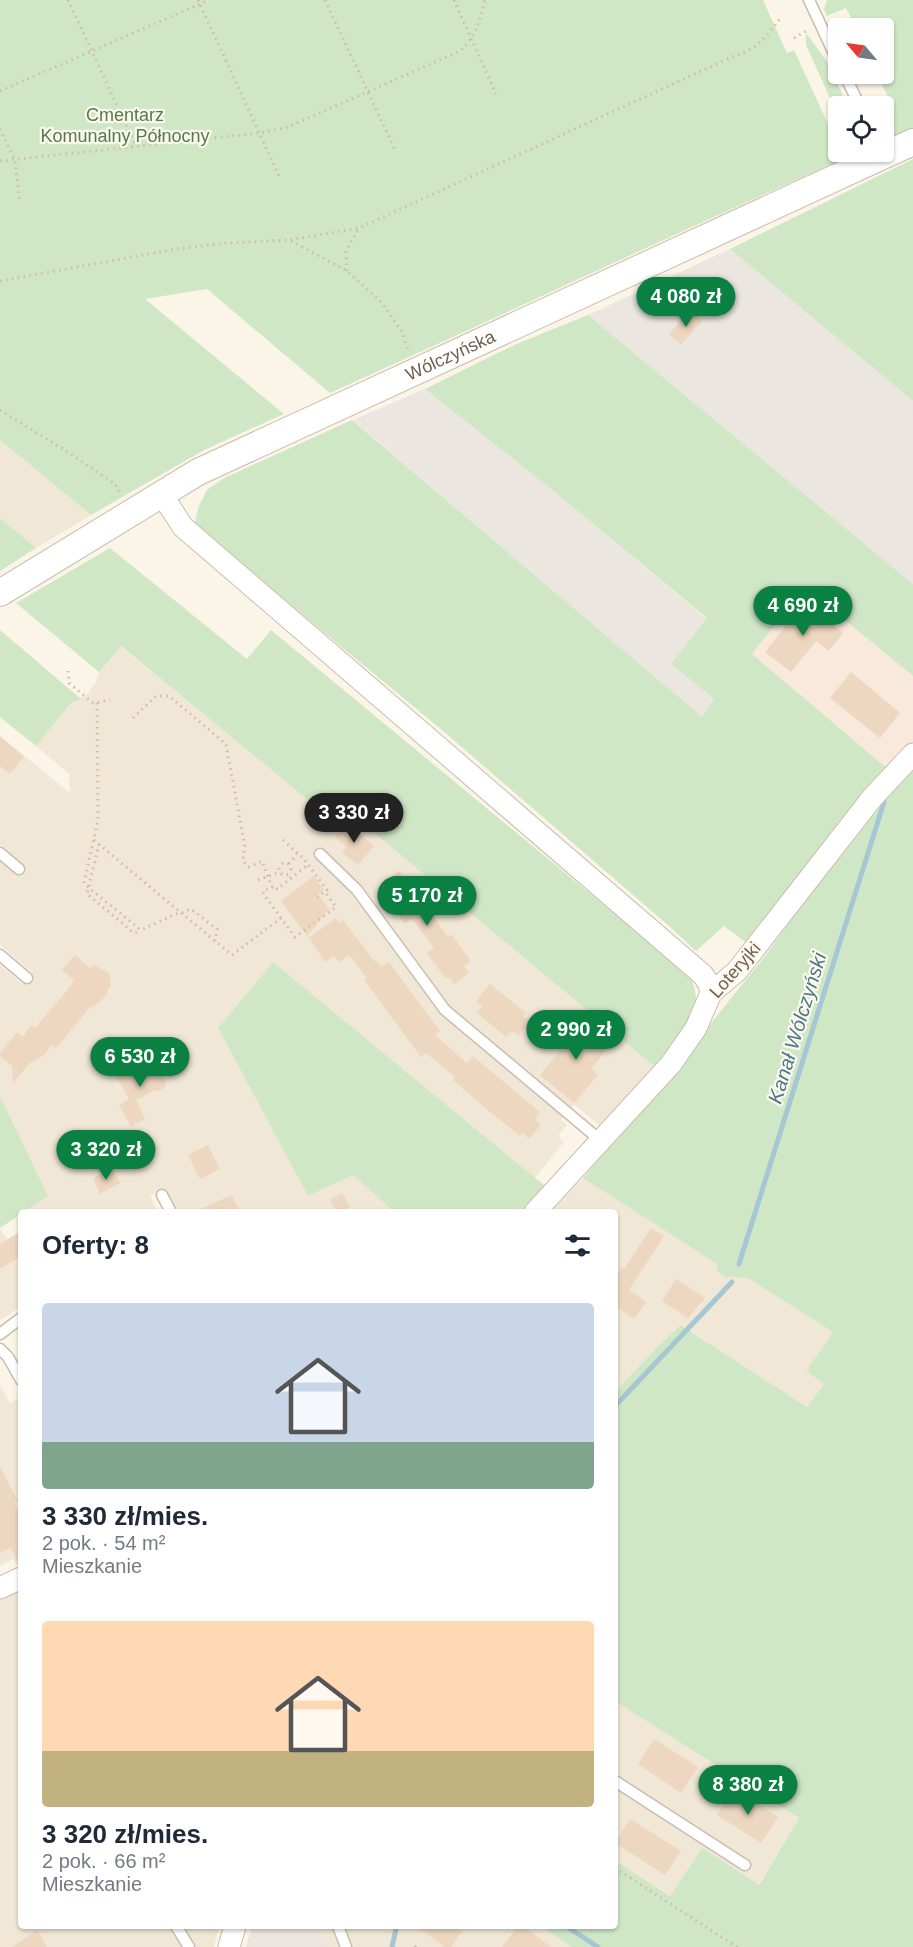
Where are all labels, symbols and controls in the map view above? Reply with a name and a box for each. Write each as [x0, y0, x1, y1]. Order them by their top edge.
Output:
north arrow [828, 18, 894, 84]
map controls [828, 18, 894, 162]
button: locate [828, 96, 894, 162]
park label: Cmentarz Komunalny Północny [40, 105, 210, 146]
pin: 4 080 zł [624, 277, 748, 328]
text: 4 080 zł [650, 285, 722, 307]
street label: Wólczyńska [403, 326, 499, 385]
pin: 4 690 zł [741, 586, 865, 637]
text: 4 690 zł [767, 594, 839, 616]
pin: 3 330 zł [292, 793, 416, 844]
text: 3 330 zł [318, 801, 390, 823]
pin: 5 170 zł [365, 876, 489, 927]
text: 5 170 zł [391, 884, 463, 906]
street label: Loteryjki [705, 938, 765, 1002]
water label: Kanał Wólczyński [764, 949, 831, 1106]
pin: 2 990 zł [514, 1010, 638, 1061]
text: 2 990 zł [540, 1018, 612, 1040]
pin: 6 530 zł [78, 1037, 202, 1088]
text: 6 530 zł [104, 1045, 176, 1067]
pin: 3 320 zł [44, 1130, 168, 1181]
text: 3 320 zł [70, 1138, 142, 1160]
icon: filters [561, 1229, 594, 1262]
text: Oferty: 8 [42, 1230, 149, 1260]
icon: home [264, 1342, 372, 1450]
text: 3 330 zł/mies. [42, 1501, 208, 1531]
text: 2 pok. · 54 m² [42, 1532, 165, 1554]
text: Mieszkanie [42, 1555, 142, 1577]
icon: home [264, 1660, 372, 1768]
pin: 8 380 zł [686, 1765, 810, 1816]
text: 8 380 zł [712, 1773, 784, 1795]
text: 3 320 zł/mies. [42, 1819, 208, 1849]
text: 2 pok. · 66 m² [42, 1850, 165, 1872]
text: Mieszkanie [42, 1873, 142, 1895]

